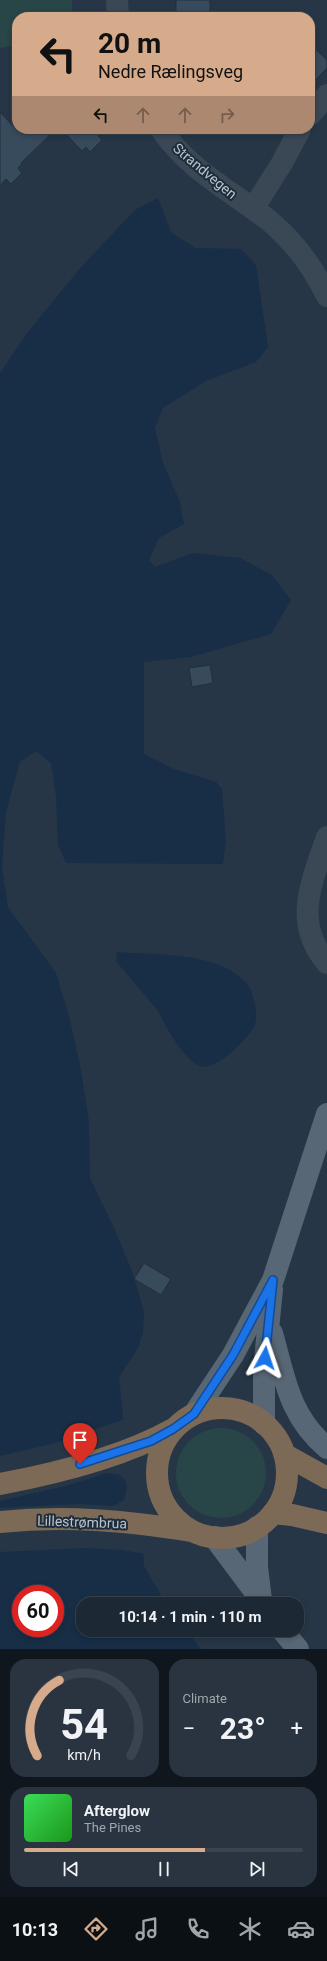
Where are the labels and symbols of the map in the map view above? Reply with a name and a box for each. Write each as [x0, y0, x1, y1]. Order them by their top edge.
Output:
street label: Strandvegen [170, 140, 240, 202]
position arrow [244, 1337, 286, 1379]
pin [63, 1423, 97, 1464]
street label: Lillestrømbrua [37, 1512, 127, 1532]
speed limit sign: 60 [12, 1585, 64, 1637]

